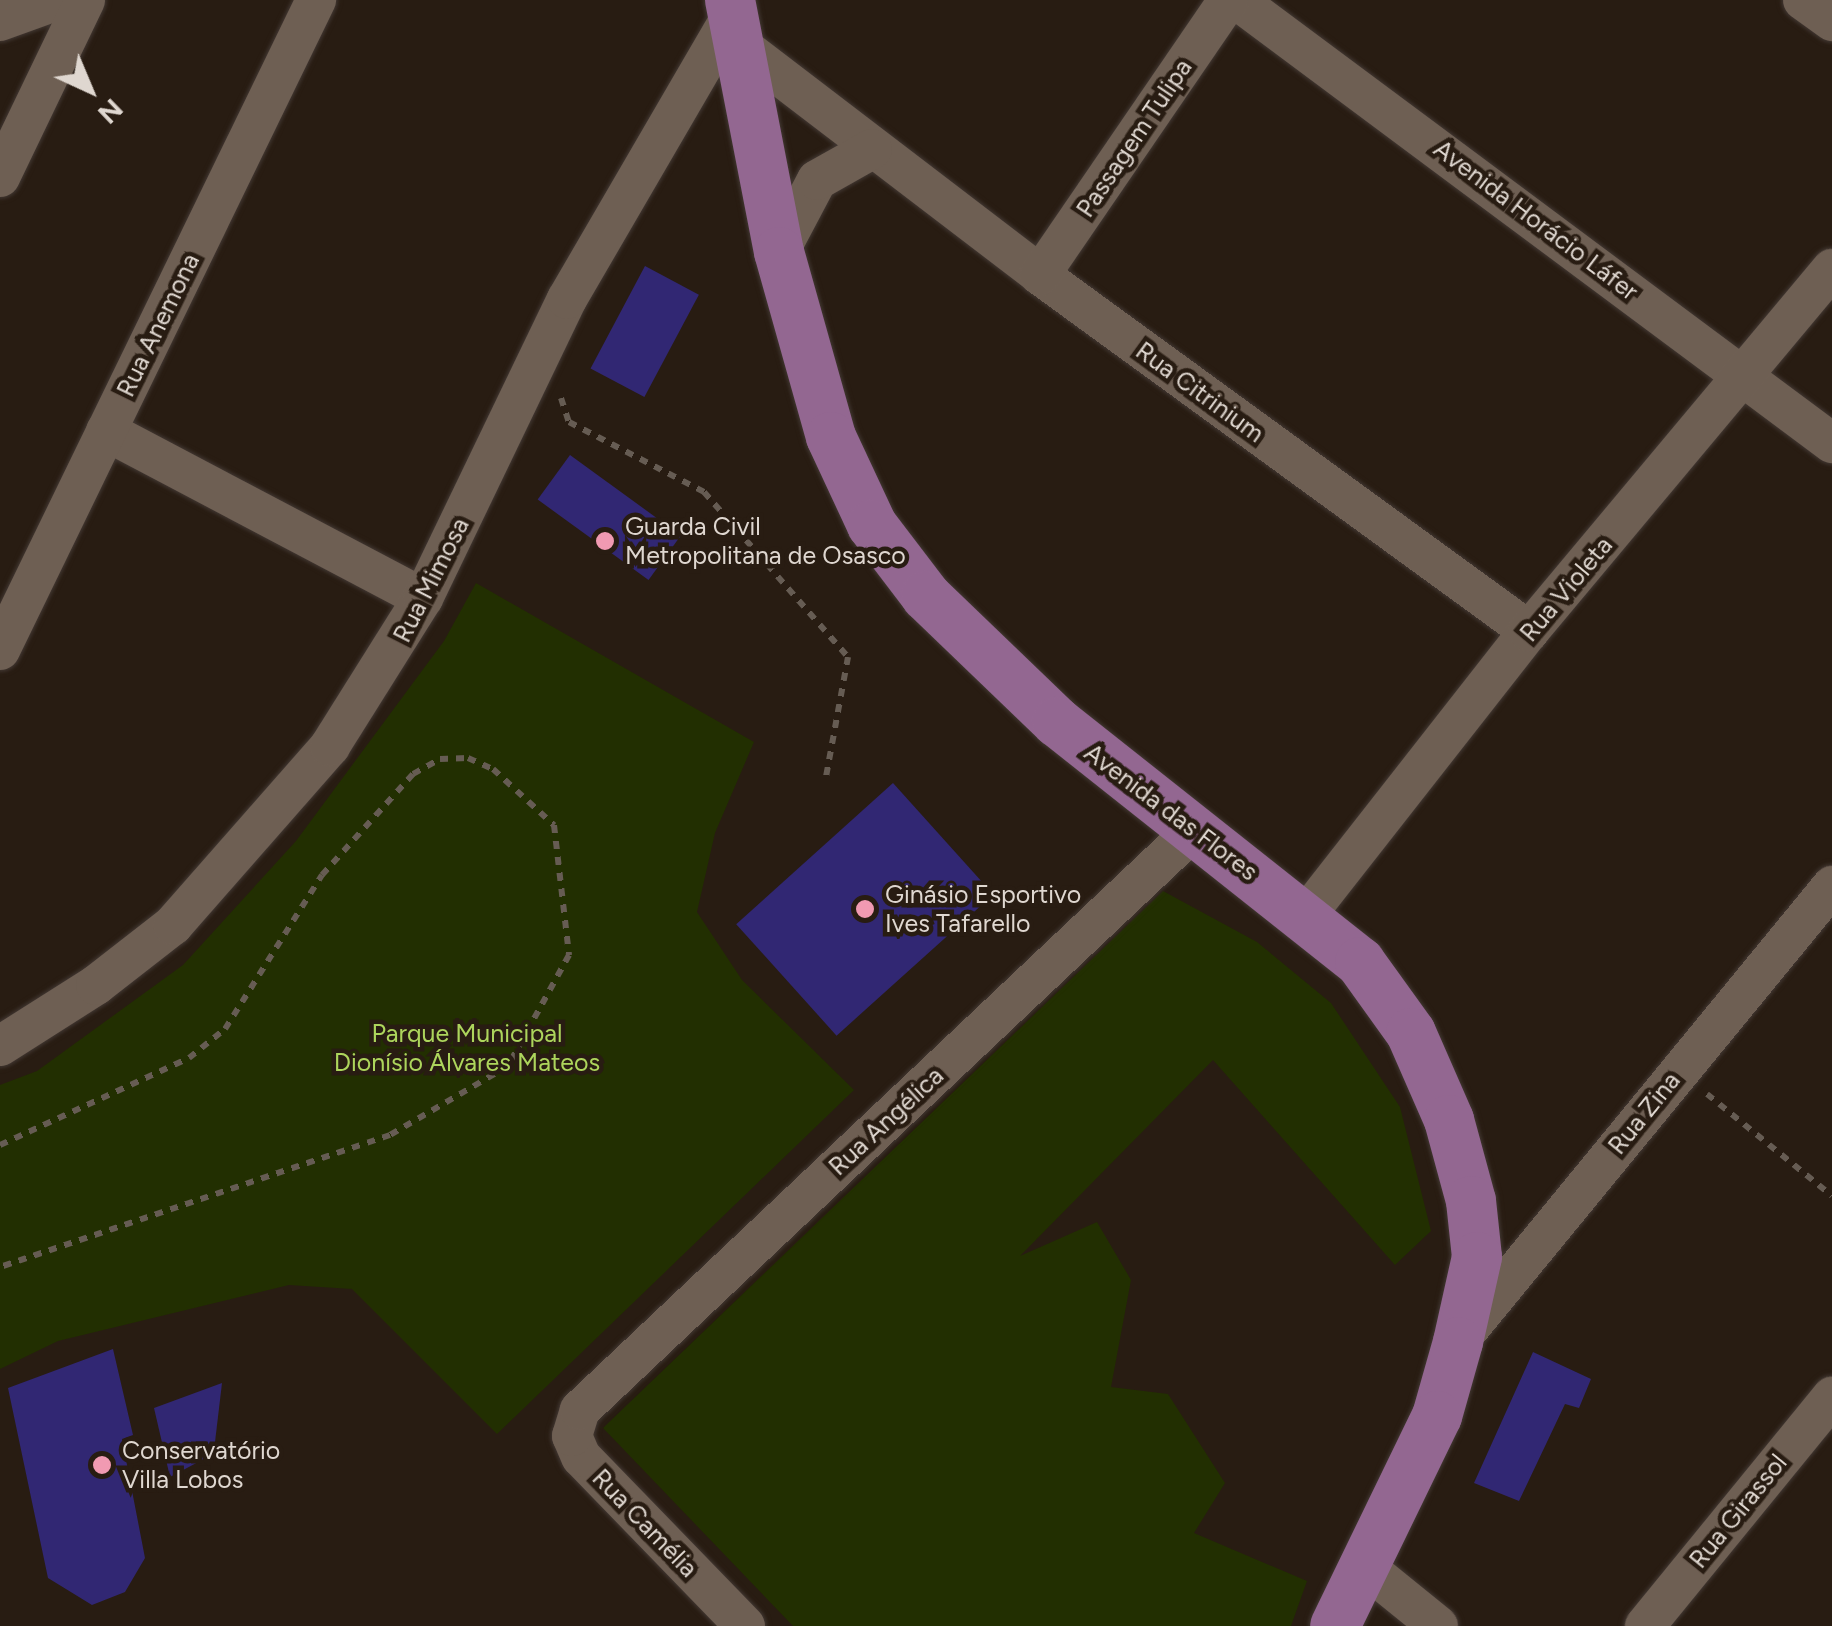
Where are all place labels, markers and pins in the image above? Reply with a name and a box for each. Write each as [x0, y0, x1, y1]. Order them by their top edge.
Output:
place label: Guarda Civil Metropolitana de Osasco [625, 512, 906, 571]
marker: Guarda Civil Metropolitana de Osasco [594, 530, 616, 552]
place label: Ginásio Esportivo Ives Tafarello [885, 880, 1081, 939]
marker: Ginásio Esportivo Ives Tafarello [854, 898, 876, 920]
place label: Conservatório Villa Lobos [122, 1436, 280, 1495]
marker: Conservatório Villa Lobos [91, 1454, 113, 1476]

